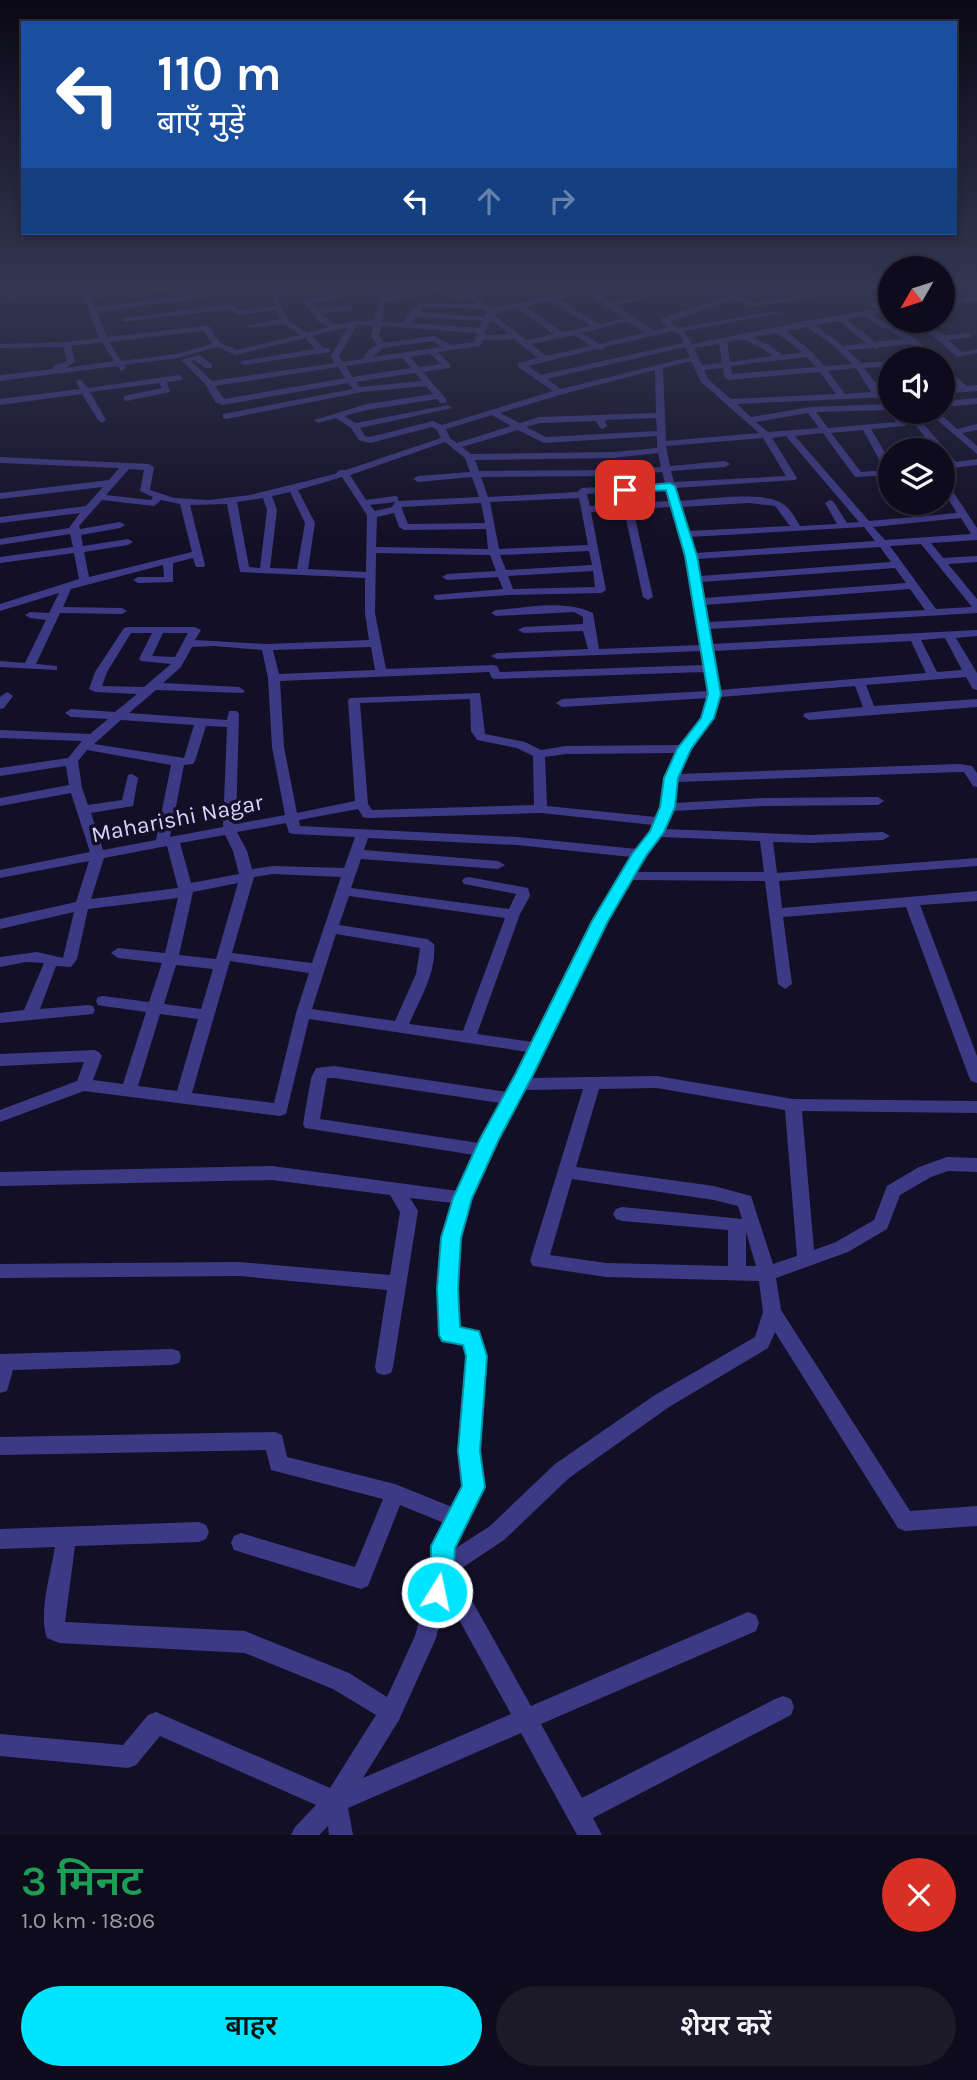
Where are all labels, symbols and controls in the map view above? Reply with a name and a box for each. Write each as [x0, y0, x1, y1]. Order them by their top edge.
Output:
text: 110 m [157, 45, 282, 102]
icon: left [42, 49, 133, 140]
text: बाएँ मुड़ें [157, 104, 245, 141]
icon: left [397, 182, 435, 220]
icon: ahead [470, 182, 508, 220]
icon: right [543, 182, 581, 220]
north arrow [878, 256, 956, 332]
map controls [878, 256, 955, 515]
button: sound [878, 347, 955, 424]
button: layers [878, 438, 955, 515]
pin [595, 460, 655, 520]
icon: arrive [606, 471, 644, 509]
street label: Maharishi Nagar [89, 788, 266, 848]
position arrow [400, 1555, 474, 1629]
text: 3 मिनट [21, 1856, 143, 1906]
button: close [882, 1858, 956, 1932]
text: 1.0 km · 18:06 [21, 1907, 155, 1934]
button: बाहर [21, 1986, 482, 2066]
button: शेयर करें [496, 1986, 956, 2066]

